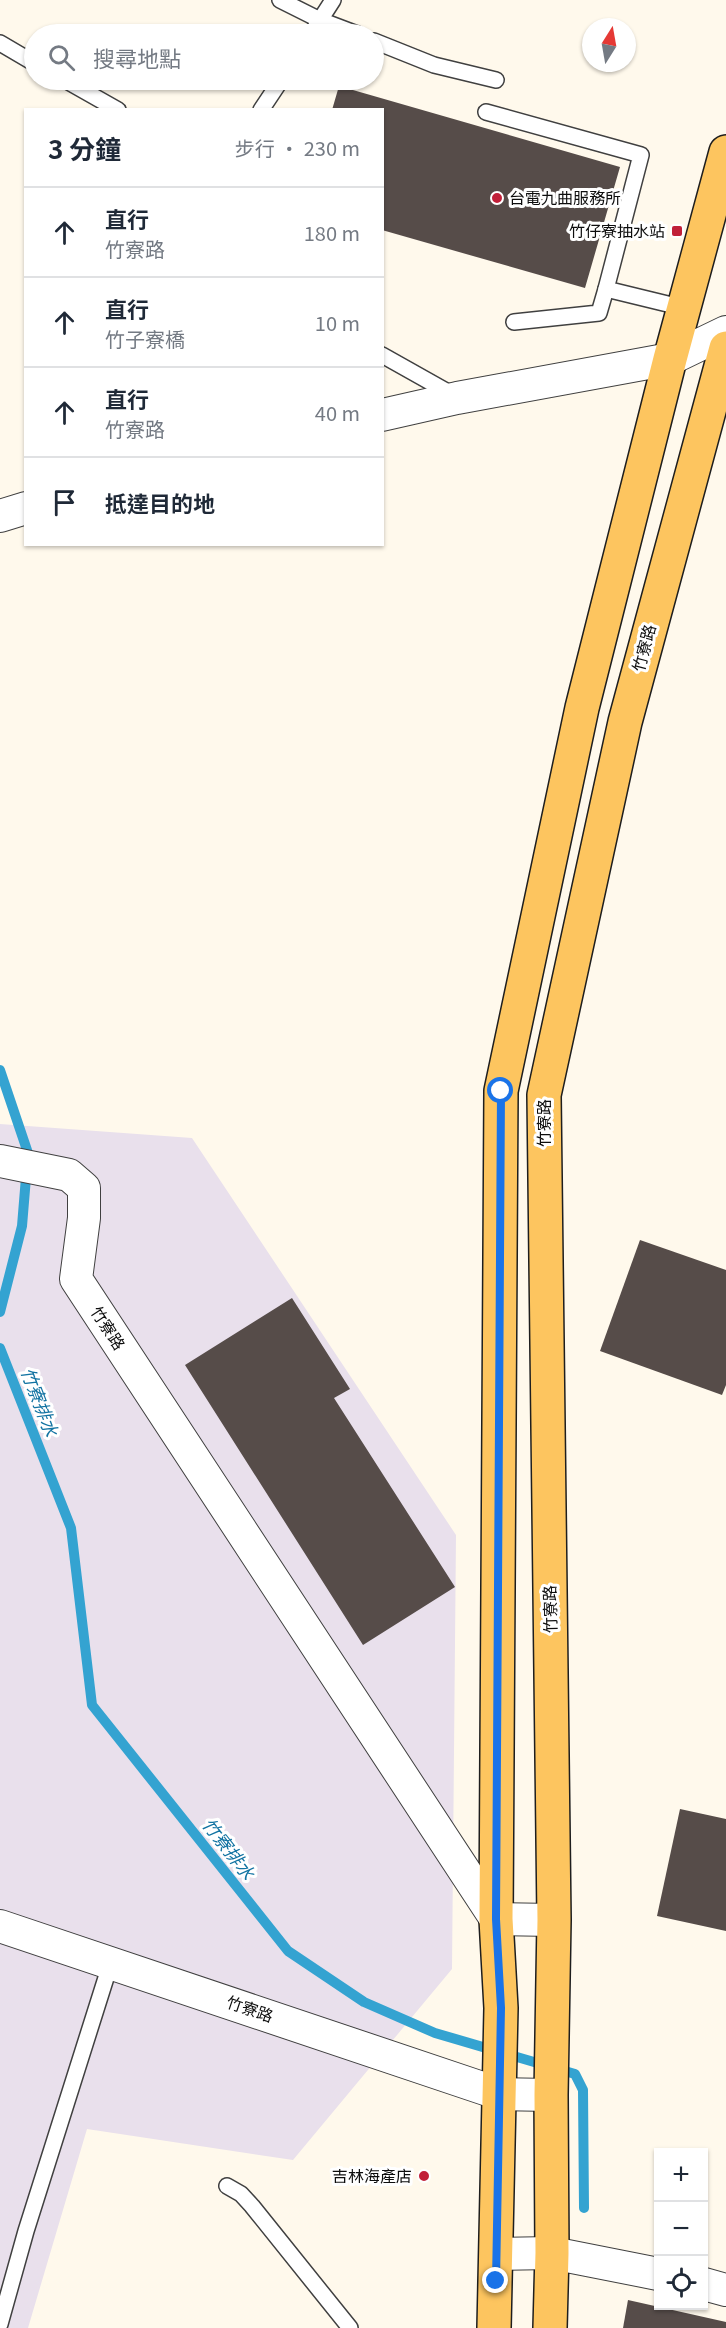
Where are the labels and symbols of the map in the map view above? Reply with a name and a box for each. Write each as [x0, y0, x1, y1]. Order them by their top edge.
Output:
north arrow [582, 18, 636, 72]
place label: 台電九曲服務所 [509, 185, 621, 209]
marker: 台電九曲服務所 [490, 191, 504, 205]
place label: 竹仔寮抽水站 [569, 218, 665, 242]
marker: 竹仔寮抽水站 [670, 224, 684, 238]
street label: 竹寮路 [625, 621, 661, 674]
route start [487, 1077, 513, 1103]
street label: 竹寮路 [531, 1099, 555, 1147]
street label: 竹寮路 [86, 1301, 132, 1354]
water label: 竹寮排水 [16, 1363, 66, 1440]
street label: 竹寮路 [537, 1585, 561, 1633]
water label: 竹寮排水 [197, 1811, 263, 1885]
street label: 竹寮路 [224, 1989, 277, 2027]
place label: 吉林海產店 [332, 2163, 412, 2187]
marker: 吉林海產店 [417, 2169, 431, 2183]
route end [482, 2267, 508, 2293]

